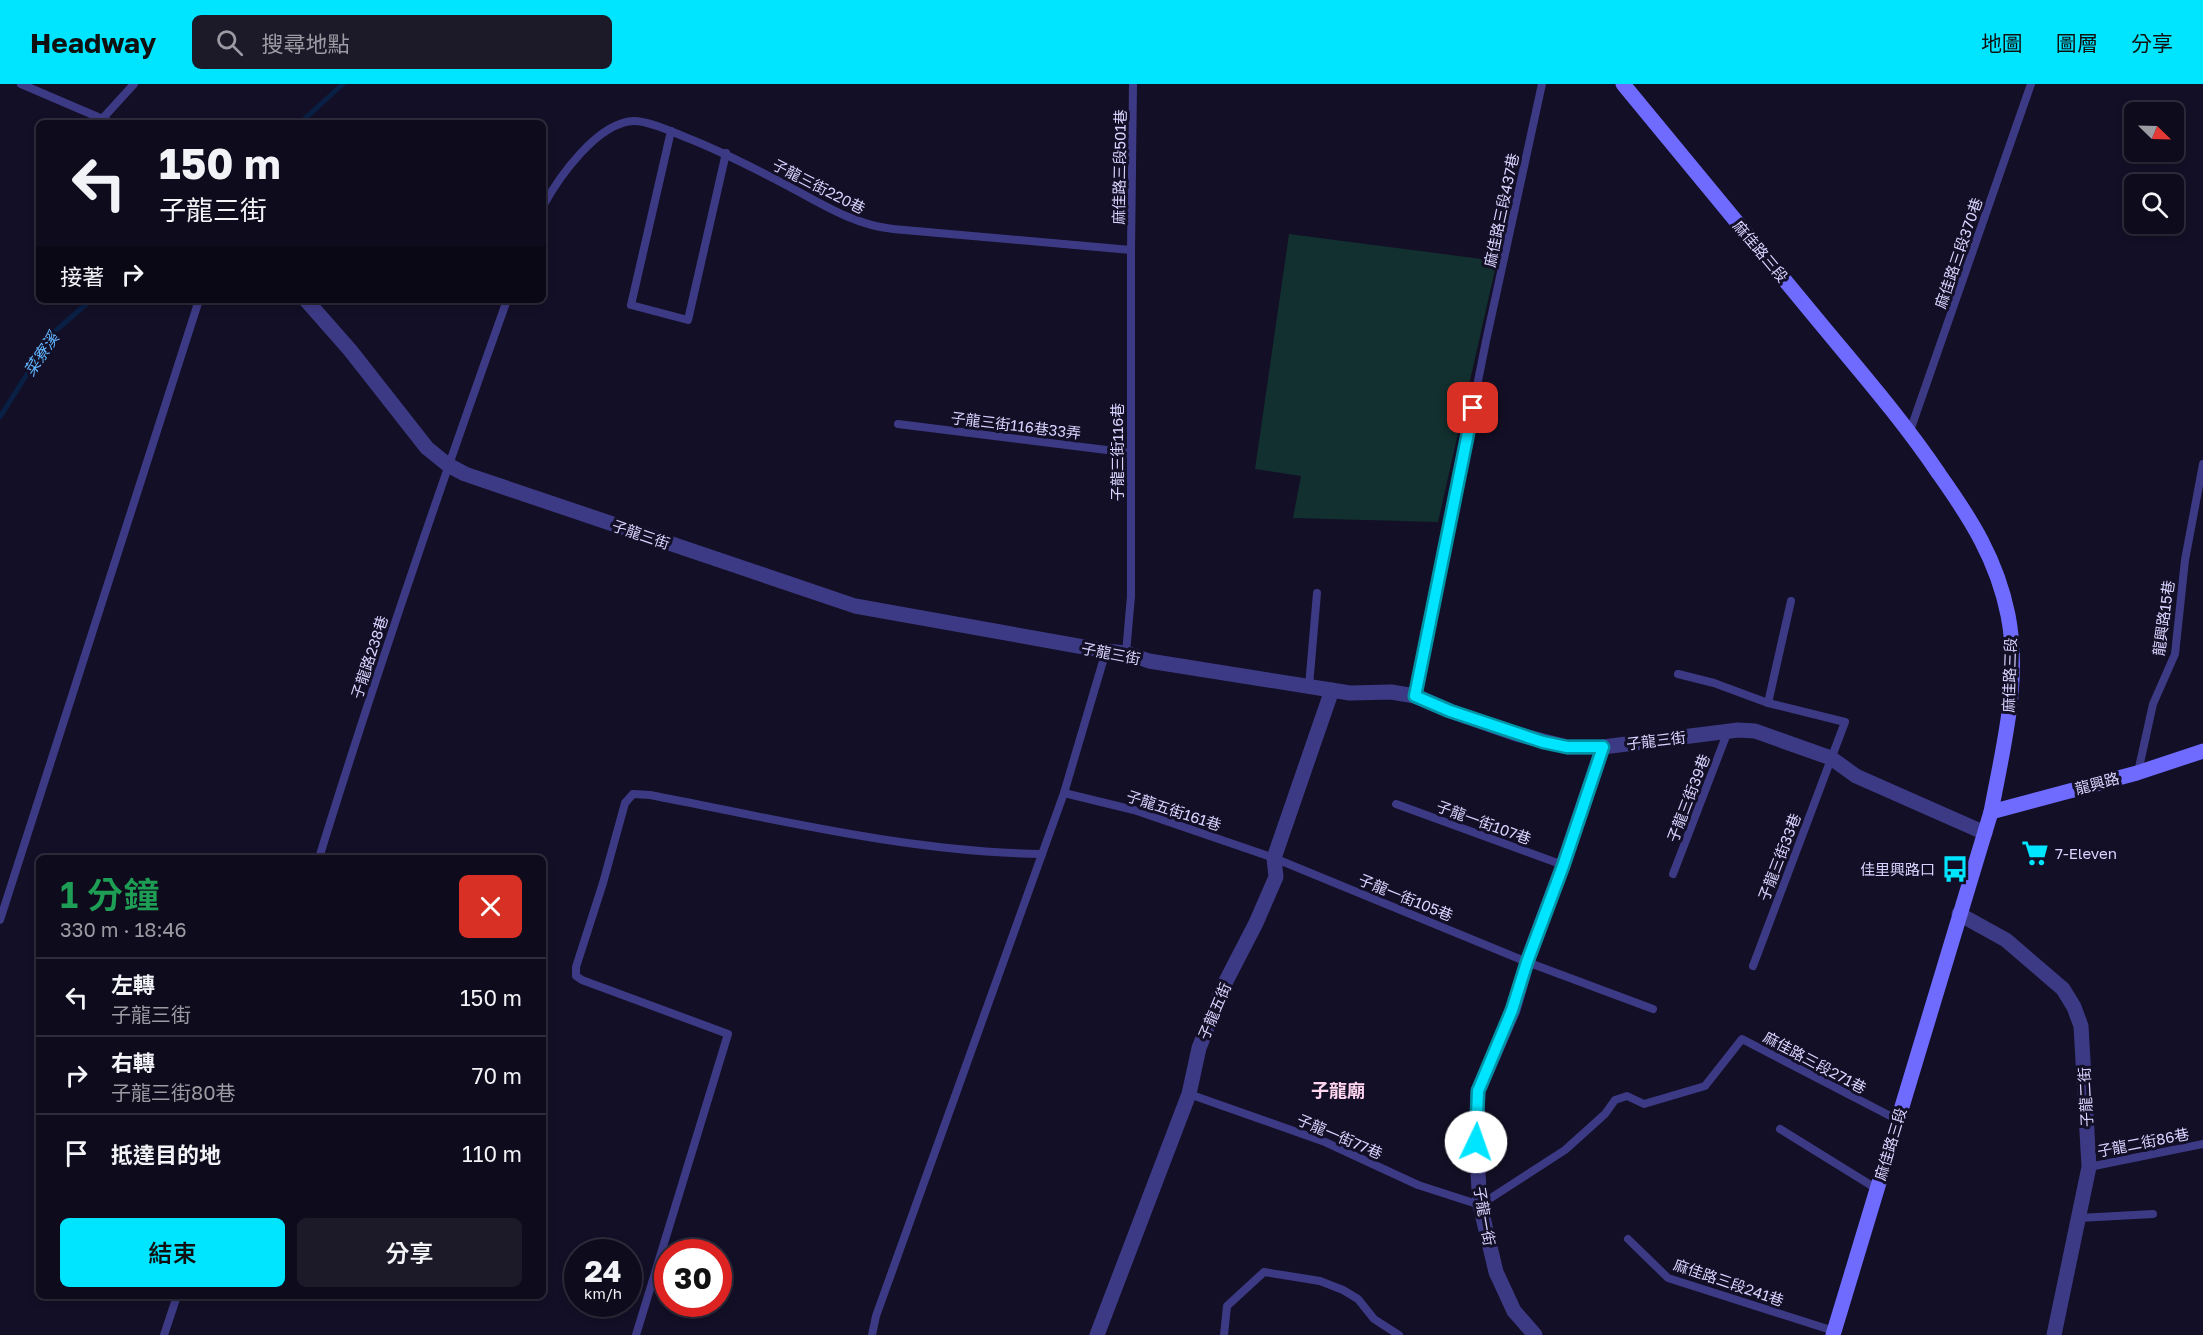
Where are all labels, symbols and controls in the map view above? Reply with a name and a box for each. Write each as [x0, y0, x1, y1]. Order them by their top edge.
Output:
search box [192, 15, 612, 69]
text: Headway [30, 26, 156, 59]
icon: search [213, 26, 246, 59]
text: 搜尋地點 [261, 30, 349, 57]
text: 地圖 [1981, 30, 2023, 56]
text: 圖層 [2056, 30, 2098, 56]
text: 分享 [2131, 30, 2173, 56]
north arrow [2124, 102, 2184, 162]
map controls [2124, 102, 2184, 234]
street label: 麻佳路三段501巷 [1109, 109, 1129, 225]
text: 150 m [159, 138, 281, 188]
icon: left [60, 144, 138, 222]
street label: 麻佳路三段437巷 [1480, 151, 1522, 269]
street label: 子龍三街220巷 [770, 155, 868, 217]
button: search [2124, 174, 2184, 234]
text: 子龍三街 [159, 194, 267, 226]
street label: 麻佳路三段370巷 [1931, 195, 1985, 311]
street label: 麻佳路三段 [1730, 216, 1792, 286]
icon: right [116, 258, 149, 291]
text: 接著 [60, 263, 104, 290]
water label: 菜寮溪 [19, 327, 64, 379]
pin [1447, 382, 1498, 433]
icon: arrive [1456, 391, 1489, 424]
street label: 子龍三街116巷 [1108, 403, 1126, 501]
street label: 子龍三街116巷33弄 [950, 408, 1082, 442]
street label: 子龍三街 [610, 516, 672, 552]
street label: 龍興路15巷 [2149, 579, 2177, 657]
street label: 子龍路238巷 [347, 613, 391, 701]
street label: 麻佳路三段 [1999, 637, 2019, 713]
street label: 子龍三街 [1080, 638, 1142, 668]
street label: 子龍三街 [1625, 727, 1687, 753]
street label: 子龍三街39巷 [1663, 751, 1713, 845]
street label: 龍興路 [2073, 768, 2121, 798]
street label: 子龍五街161巷 [1124, 786, 1224, 834]
street label: 子龍一街107巷 [1434, 797, 1534, 847]
street label: 子龍三街33巷 [1754, 811, 1804, 903]
supermarket icon: 7-Eleven [2020, 838, 2050, 868]
place label: 7-Eleven [2055, 844, 2117, 862]
bus stop icon: 佳里興路口 [1940, 854, 1970, 884]
place label: 佳里興路口 [1860, 860, 1935, 878]
street label: 子龍一街105巷 [1356, 870, 1456, 924]
text: 1 分鐘 [60, 873, 159, 916]
button: close [459, 875, 522, 938]
text: 330 m · 18:46 [60, 917, 187, 941]
text: 左轉 [111, 971, 155, 998]
street label: 子龍五街 [1194, 980, 1234, 1042]
icon: left [60, 981, 93, 1014]
text: 150 m [460, 984, 522, 1011]
text: 子龍三街 [111, 1002, 191, 1026]
street label: 麻佳路三段271巷 [1760, 1027, 1870, 1097]
text: 右轉 [111, 1049, 155, 1076]
icon: right [60, 1059, 93, 1092]
text: 70 m [472, 1062, 522, 1089]
street label: 子龍二街 [2074, 1067, 2096, 1127]
district label: 子龍廟 [1311, 1079, 1365, 1101]
text: 子龍三街80巷 [111, 1080, 236, 1104]
street label: 麻佳路三段 [1870, 1105, 1910, 1183]
street label: 子龍一街77巷 [1295, 1110, 1385, 1162]
position arrow [1444, 1110, 1508, 1174]
street label: 子龍二街86巷 [2096, 1124, 2190, 1160]
icon: arrive [60, 1137, 93, 1170]
text: 110 m [462, 1140, 522, 1167]
text: 抵達目的地 [111, 1141, 221, 1168]
street label: 子龍一街 [1471, 1185, 1499, 1247]
button: 結束 [60, 1218, 285, 1287]
button: 分享 [297, 1218, 522, 1287]
speed limit sign: 30 [654, 1239, 732, 1317]
text: 24 [584, 1253, 622, 1289]
street label: 麻佳路三段241巷 [1672, 1255, 1786, 1309]
text: km/h [584, 1284, 622, 1302]

